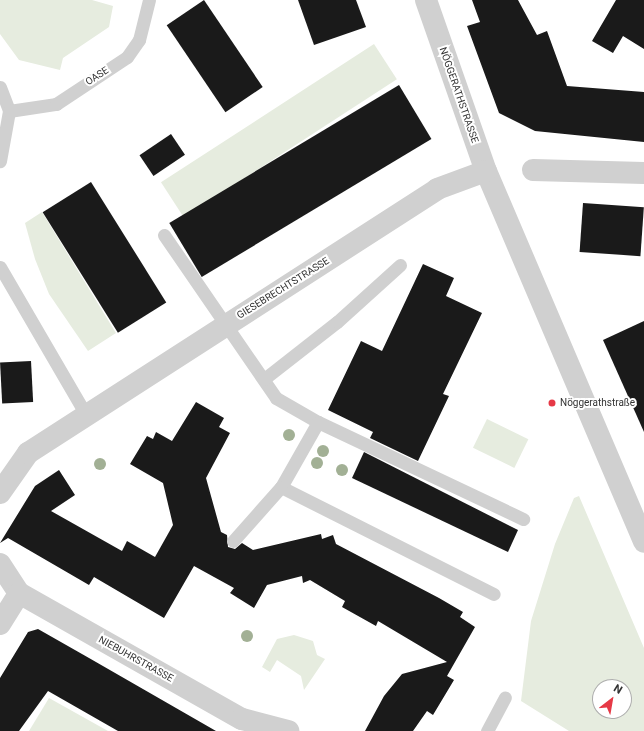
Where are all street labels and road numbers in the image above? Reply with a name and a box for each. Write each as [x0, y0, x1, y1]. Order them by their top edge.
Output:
street label: NÖGGERATHSTRASSE [437, 45, 481, 145]
street label: OASE [83, 64, 111, 88]
street label: GIESEBRECHTSTRASSE [235, 255, 331, 321]
street label: NIEBUHRSTRASSE [96, 633, 176, 685]

